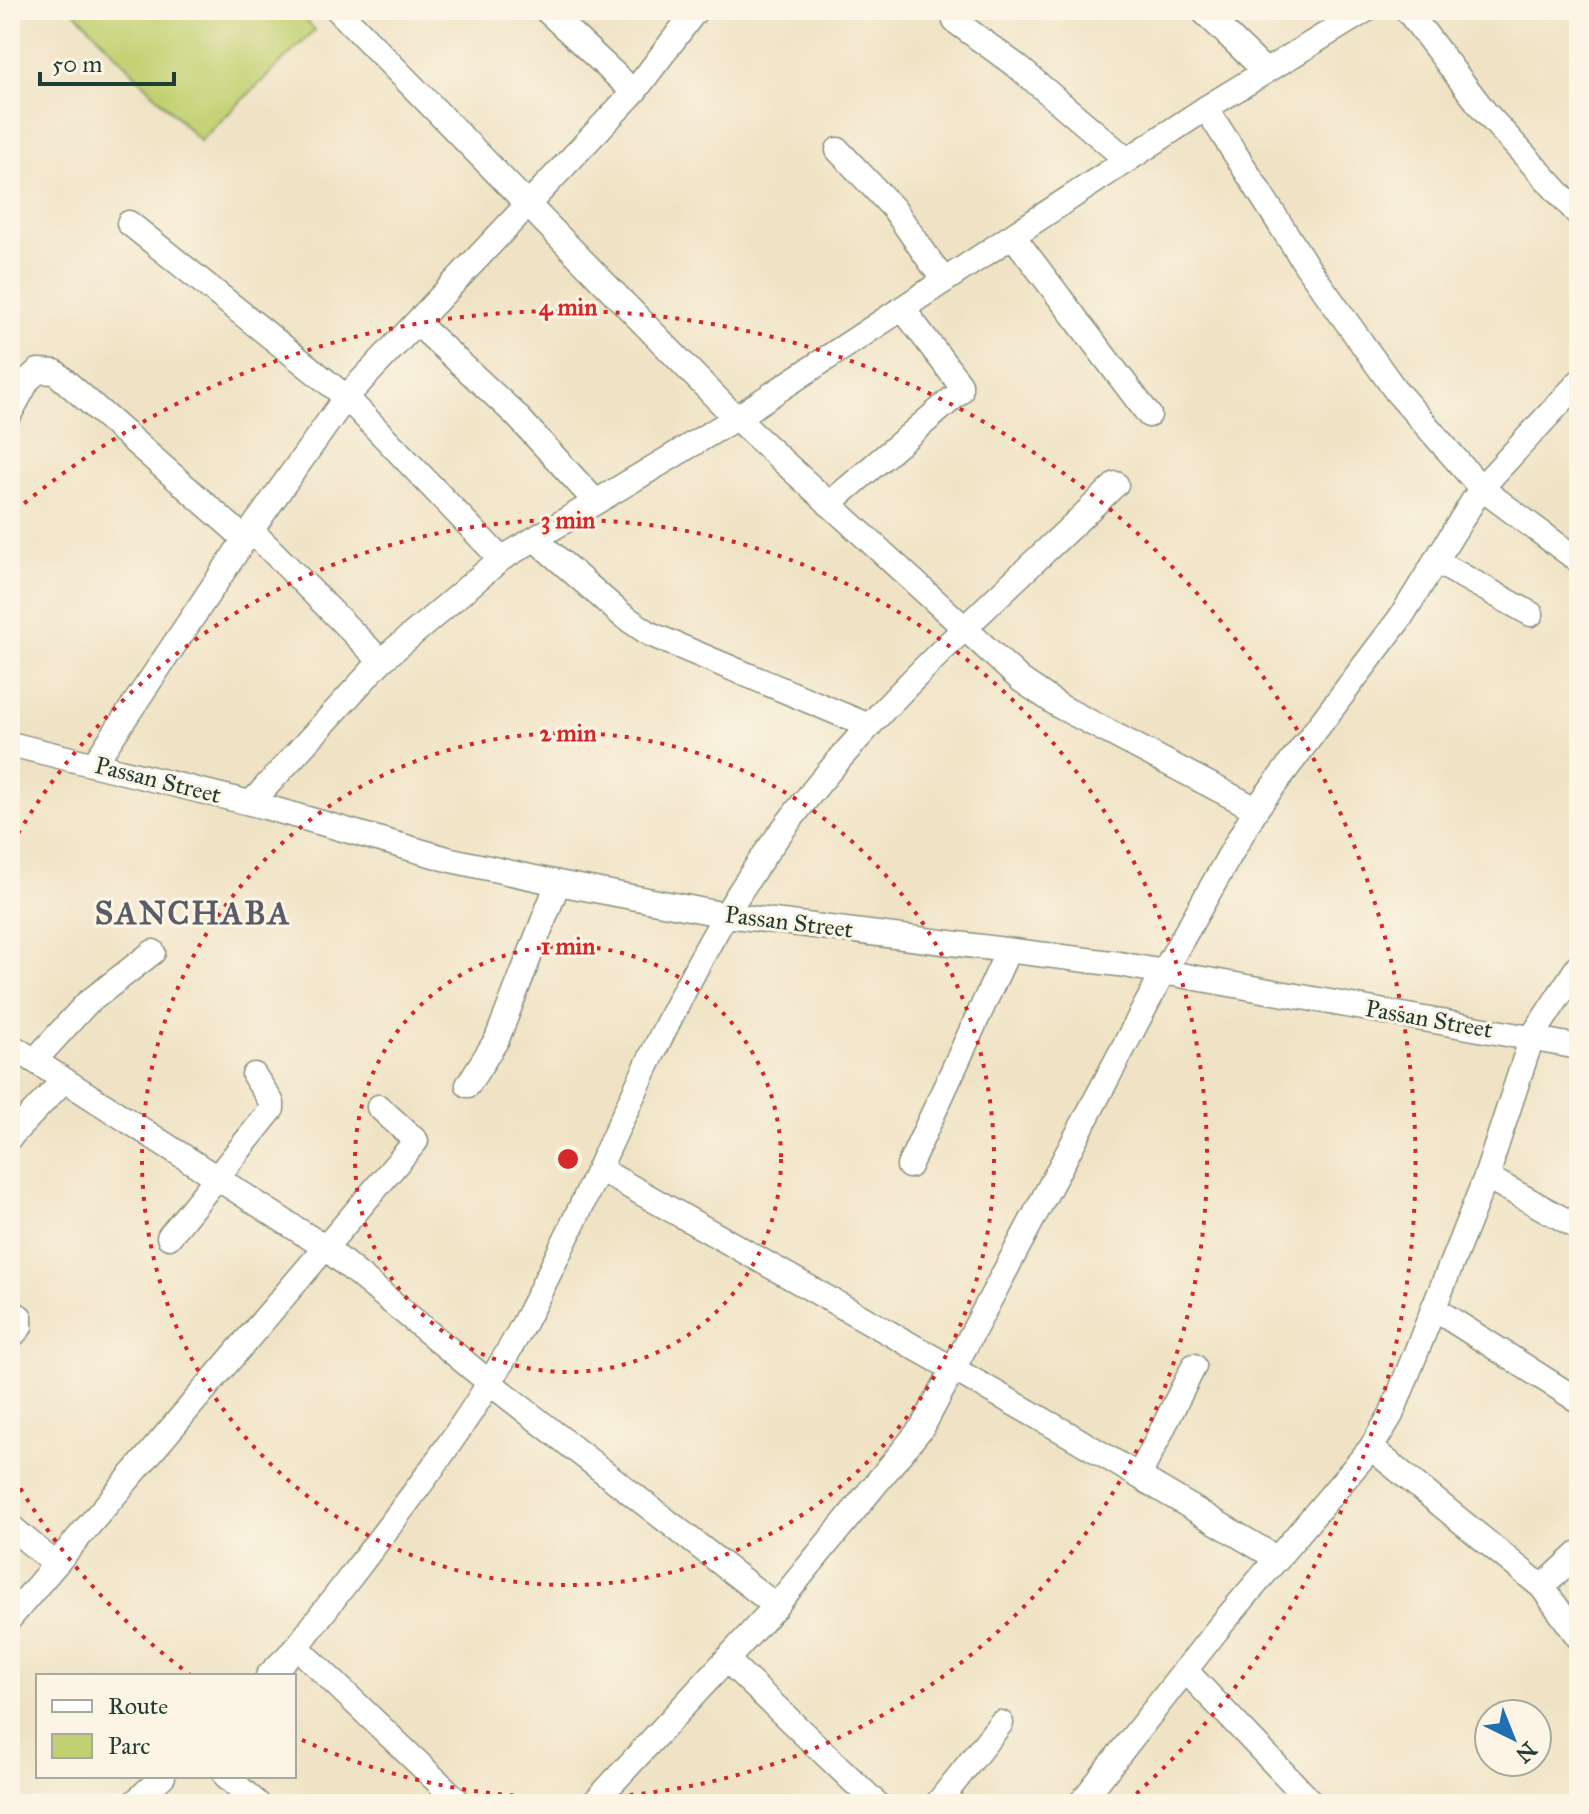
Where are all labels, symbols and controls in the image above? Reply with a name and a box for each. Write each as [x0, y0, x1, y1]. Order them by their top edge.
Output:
scale bar [40, 36, 174, 86]
text: 50 m [52, 49, 102, 79]
text: 4 min [539, 292, 597, 322]
text: 3 min [541, 505, 595, 535]
text: 2 min [540, 718, 596, 748]
street label: Passan Street [92, 750, 225, 810]
district label: SANCHABA [95, 894, 291, 933]
street label: Passan Street [723, 899, 855, 945]
text: 1 min [541, 931, 595, 961]
street label: Passan Street [1363, 993, 1496, 1045]
centre of rings [554, 1145, 582, 1173]
legend [36, 1674, 296, 1778]
text: Route [108, 1691, 168, 1721]
north arrow [1473, 1698, 1553, 1778]
text: Parc [108, 1731, 150, 1761]
text: N [1510, 1736, 1542, 1769]

